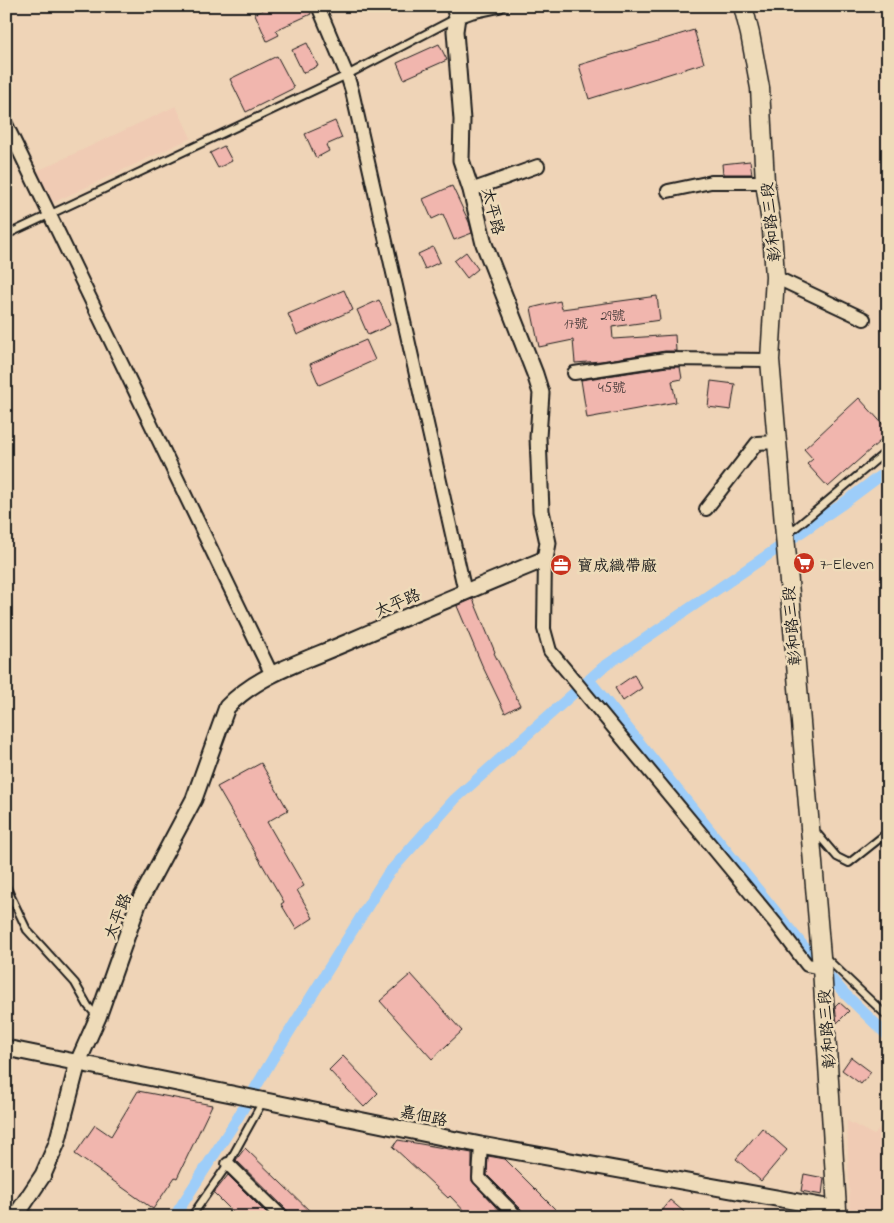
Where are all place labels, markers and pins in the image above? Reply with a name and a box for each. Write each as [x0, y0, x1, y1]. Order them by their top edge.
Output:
supermarket icon: 7-Eleven [792, 551, 816, 575]
office icon: 寶成織帶廠 [549, 553, 573, 577]
place label: 7-Eleven [820, 553, 874, 577]
place label: 寶成織帶廠 [577, 555, 657, 579]

